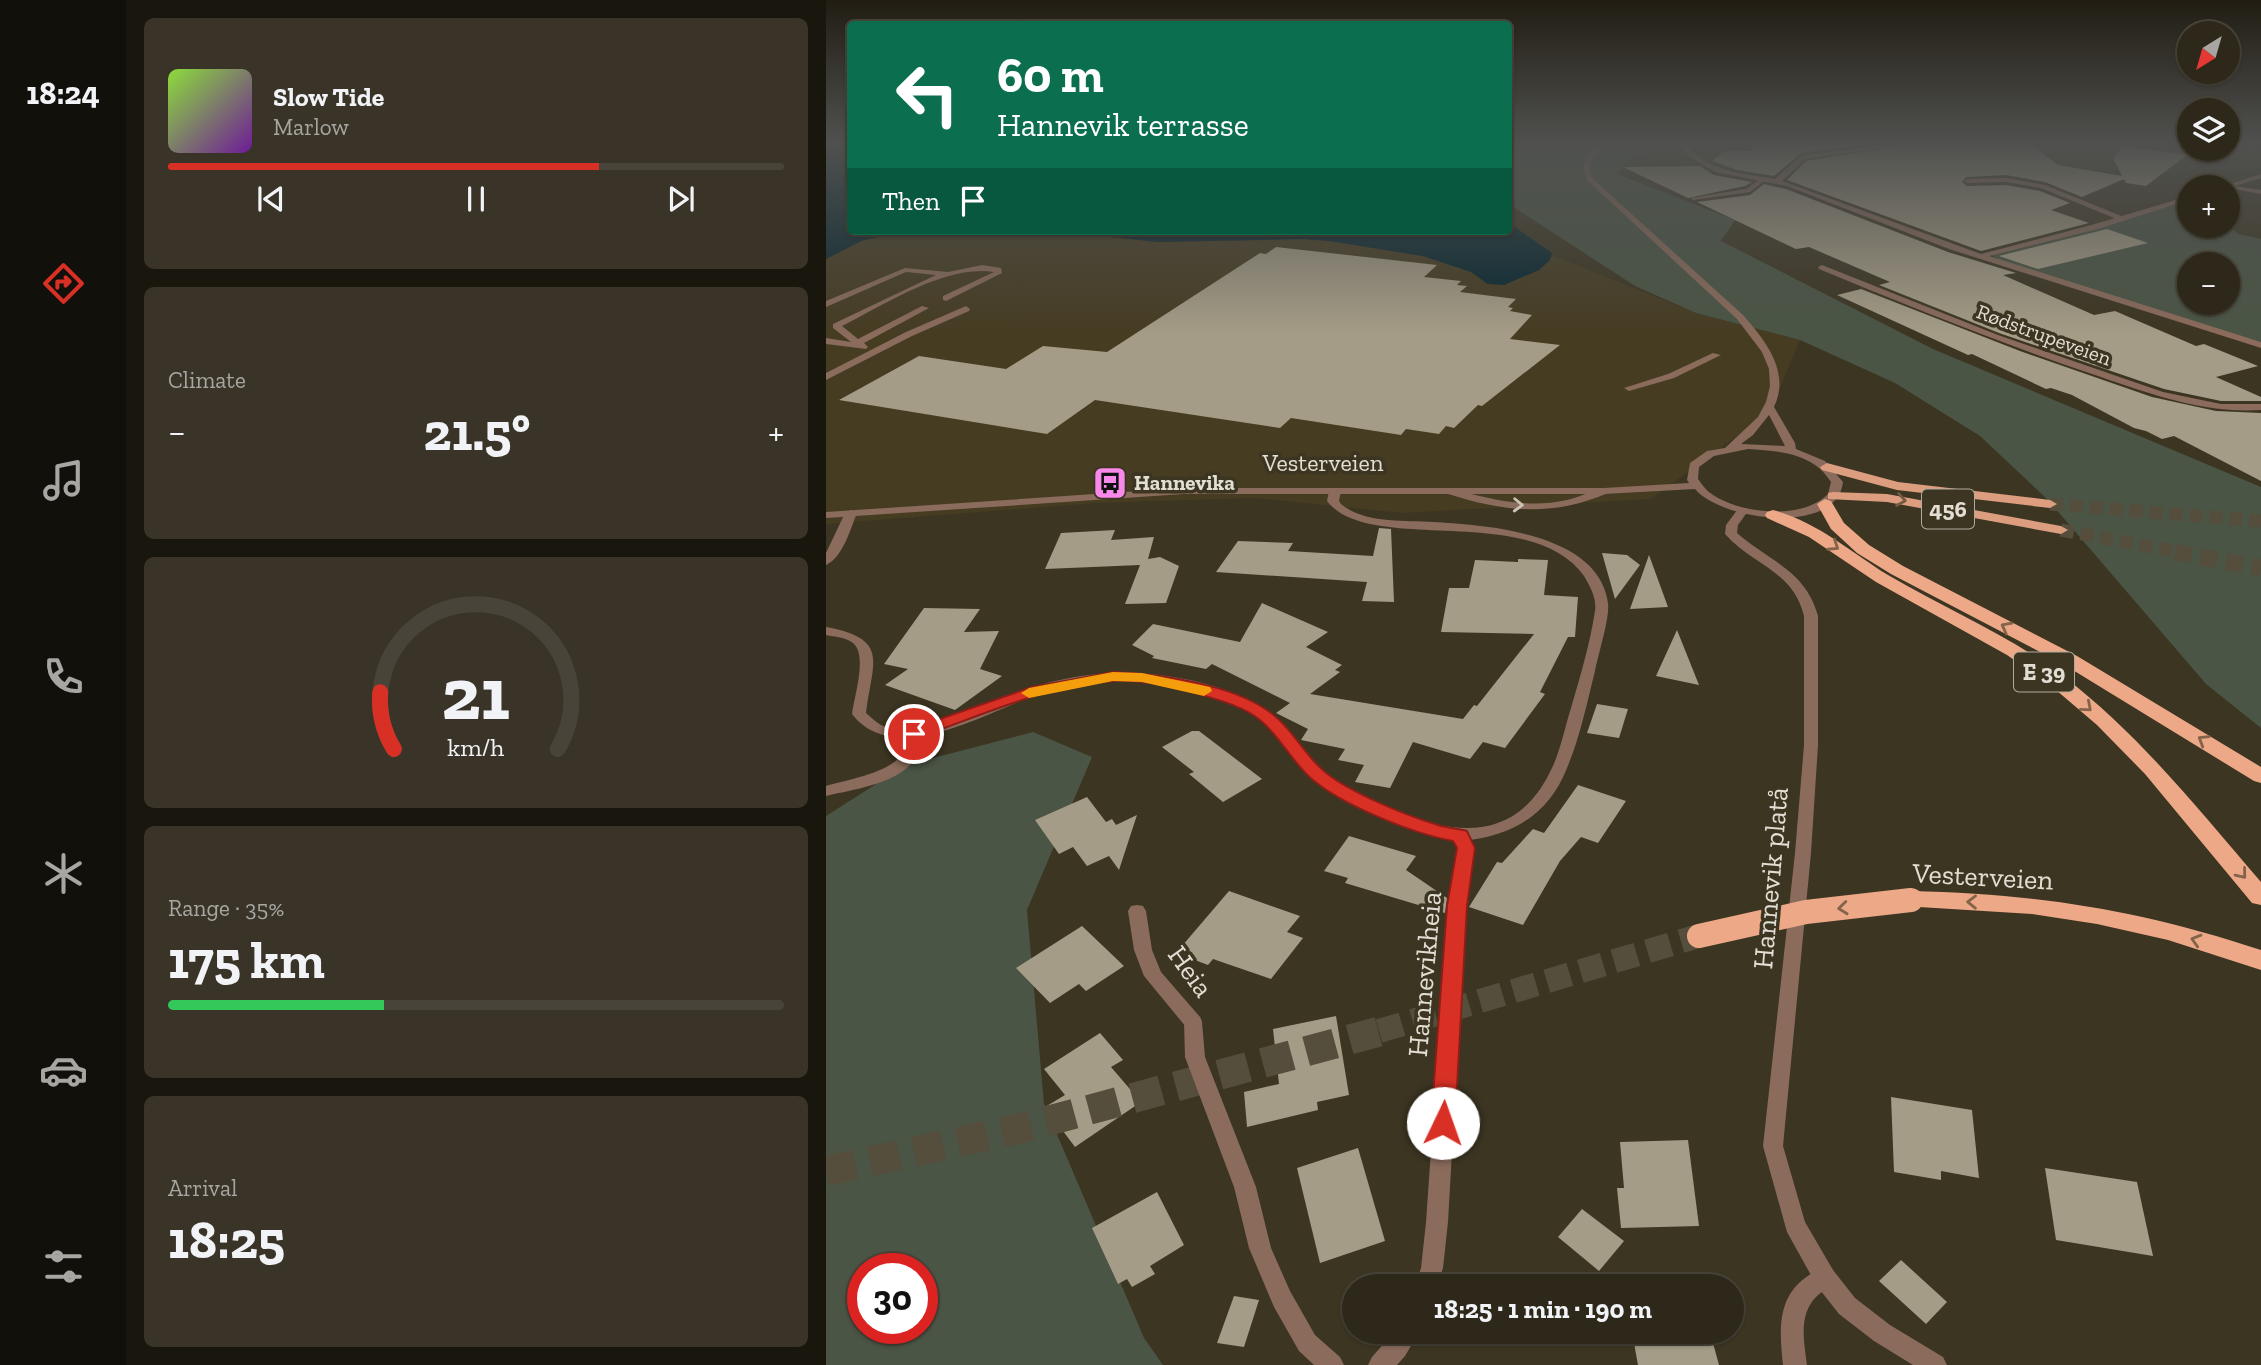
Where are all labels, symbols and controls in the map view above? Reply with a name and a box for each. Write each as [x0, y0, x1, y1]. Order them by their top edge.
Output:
north arrow [2177, 21, 2240, 84]
map controls [2177, 21, 2240, 315]
text: 60 m [997, 46, 1104, 105]
icon: left [882, 49, 973, 140]
text: 18:24 [26, 74, 100, 112]
text: Slow Tide [273, 81, 384, 113]
button: layers [2177, 98, 2240, 161]
text: Hannevik terrasse [997, 106, 1249, 144]
text: Marlow [273, 113, 349, 141]
button: + [2177, 175, 2240, 238]
icon: previous [252, 180, 290, 218]
icon: pause [457, 180, 495, 218]
icon: next [662, 180, 700, 218]
icon: arrive [954, 182, 992, 220]
text: Then [882, 185, 940, 217]
button: − [2177, 252, 2240, 315]
icon: directions [39, 259, 88, 308]
street label: Rødstrupeveien [1973, 299, 2115, 371]
text: Climate [168, 366, 246, 394]
text: 21.5° [423, 401, 530, 463]
text: − [168, 409, 186, 455]
text: + [768, 409, 784, 455]
street label: Vesterveien [1262, 448, 1384, 477]
icon: music [39, 456, 88, 505]
bus stop icon: Hannevika [1091, 464, 1129, 502]
place label: Hannevika [1134, 470, 1235, 495]
road number: 456 [1922, 489, 1974, 528]
one-way arrow [1896, 492, 1907, 507]
one-way arrow [1513, 498, 1524, 513]
one-way arrow [1826, 538, 1839, 551]
one-way arrow [2001, 622, 2013, 635]
text: 21 [442, 650, 510, 738]
icon: phone [39, 652, 88, 701]
road number: E 39 [2014, 652, 2074, 692]
one-way arrow [2079, 699, 2092, 711]
pin [884, 704, 944, 764]
icon: arrive [895, 715, 933, 753]
text: km/h [447, 731, 505, 761]
one-way arrow [2198, 735, 2211, 748]
street label: Hannevik platå [1746, 785, 1795, 970]
icon: climate [39, 849, 88, 898]
street label: Vesterveien [1911, 856, 2054, 897]
one-way arrow [2233, 866, 2246, 878]
street label: Hannevikheia [1401, 889, 1448, 1058]
text: Range · 35% [168, 894, 284, 922]
one-way arrow [1967, 894, 1978, 909]
one-way arrow [1838, 900, 1849, 915]
text: 175 km [168, 929, 325, 991]
one-way arrow [2190, 933, 2202, 948]
street label: Heia [1161, 939, 1220, 1004]
icon: car [39, 1046, 88, 1095]
position arrow [1406, 1086, 1480, 1160]
text: Arrival [168, 1174, 237, 1202]
text: 18:25 [168, 1209, 285, 1271]
icon: filters [39, 1242, 88, 1291]
speed limit sign: 30 [847, 1253, 938, 1344]
text: 18:25 · 1 min · 190 m [1434, 1293, 1652, 1325]

